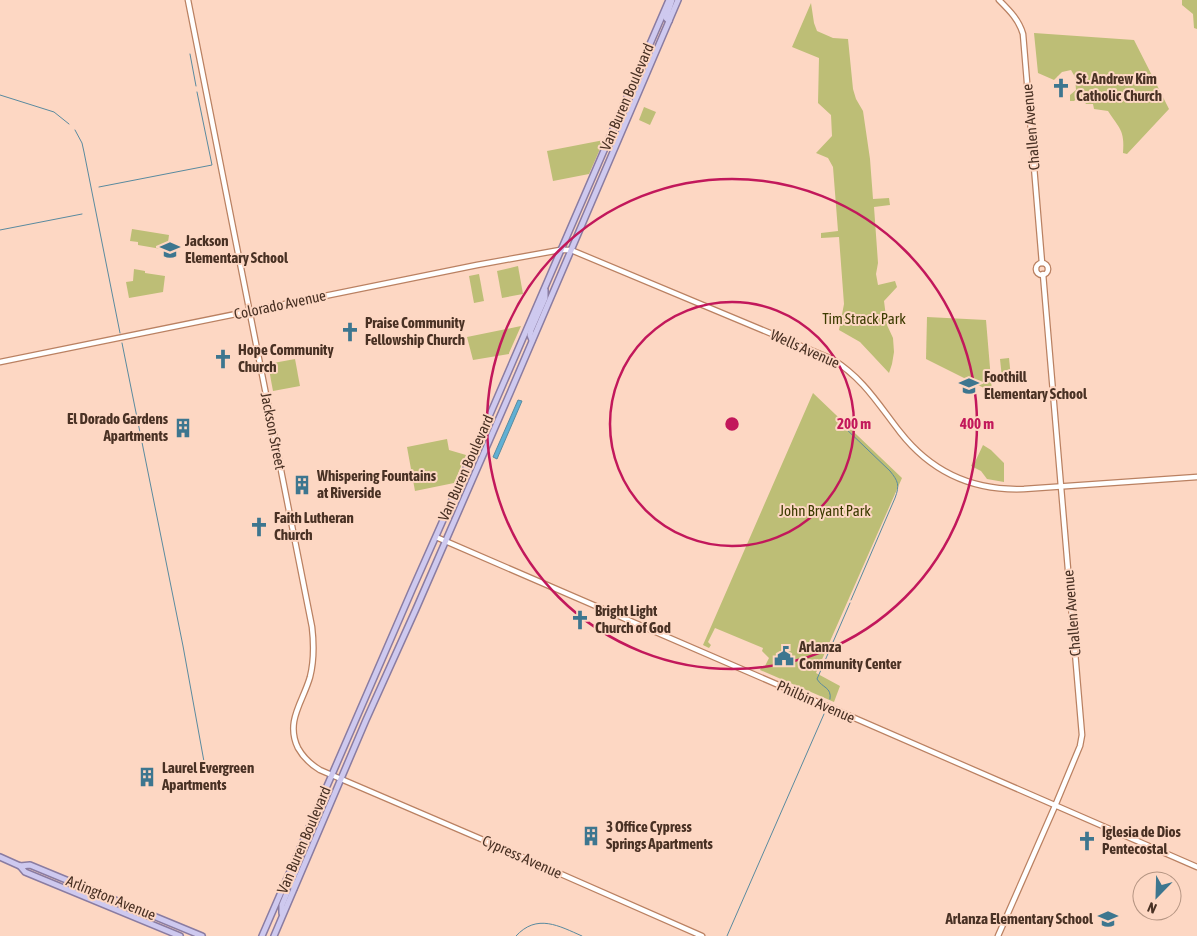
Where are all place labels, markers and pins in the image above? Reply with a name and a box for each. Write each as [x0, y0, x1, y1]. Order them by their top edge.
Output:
place label: St. Andrew Kim Catholic Church [1076, 70, 1162, 104]
church icon: St. Andrew Kim Catholic Church [1050, 77, 1072, 99]
place label: Jackson Elementary School [184, 232, 289, 266]
school or university icon: Jackson Elementary School [159, 239, 181, 261]
place label: Praise Community Fellowship Church [365, 314, 466, 348]
church icon: Praise Community Fellowship Church [339, 321, 361, 343]
place label: Hope Community Church [238, 341, 334, 375]
church icon: Hope Community Church [212, 348, 234, 370]
place label: Foothill Elementary School [984, 368, 1088, 402]
school or university icon: Foothill Elementary School [958, 375, 980, 397]
place label: El Dorado Gardens Apartments [67, 410, 169, 444]
centre of rings [723, 415, 741, 433]
building icon: El Dorado Gardens Apartments [172, 417, 194, 439]
place label: Whispering Fountains at Riverside [316, 467, 437, 501]
building icon: Whispering Fountains at Riverside [291, 474, 313, 496]
place label: Faith Lutheran Church [274, 509, 354, 543]
church icon: Faith Lutheran Church [248, 516, 270, 538]
place label: Bright Light Church of God [595, 602, 671, 636]
church icon: Bright Light Church of God [569, 609, 591, 631]
place label: Arlanza Community Center [798, 638, 902, 672]
public building icon: Arlanza Community Center [773, 645, 795, 667]
place label: Laurel Evergreen Apartments [161, 759, 254, 793]
building icon: Laurel Evergreen Apartments [136, 766, 158, 788]
place label: 3 Office Cypress Springs Apartments [606, 818, 714, 852]
place label: Iglesia de Dios Pentecostal [1102, 823, 1182, 857]
building icon: 3 Office Cypress Springs Apartments [580, 825, 602, 847]
church icon: Iglesia de Dios Pentecostal [1076, 830, 1098, 852]
school or university icon: Arlanza Elementary School [1097, 908, 1119, 930]
place label: Arlanza Elementary School [945, 910, 1094, 927]

